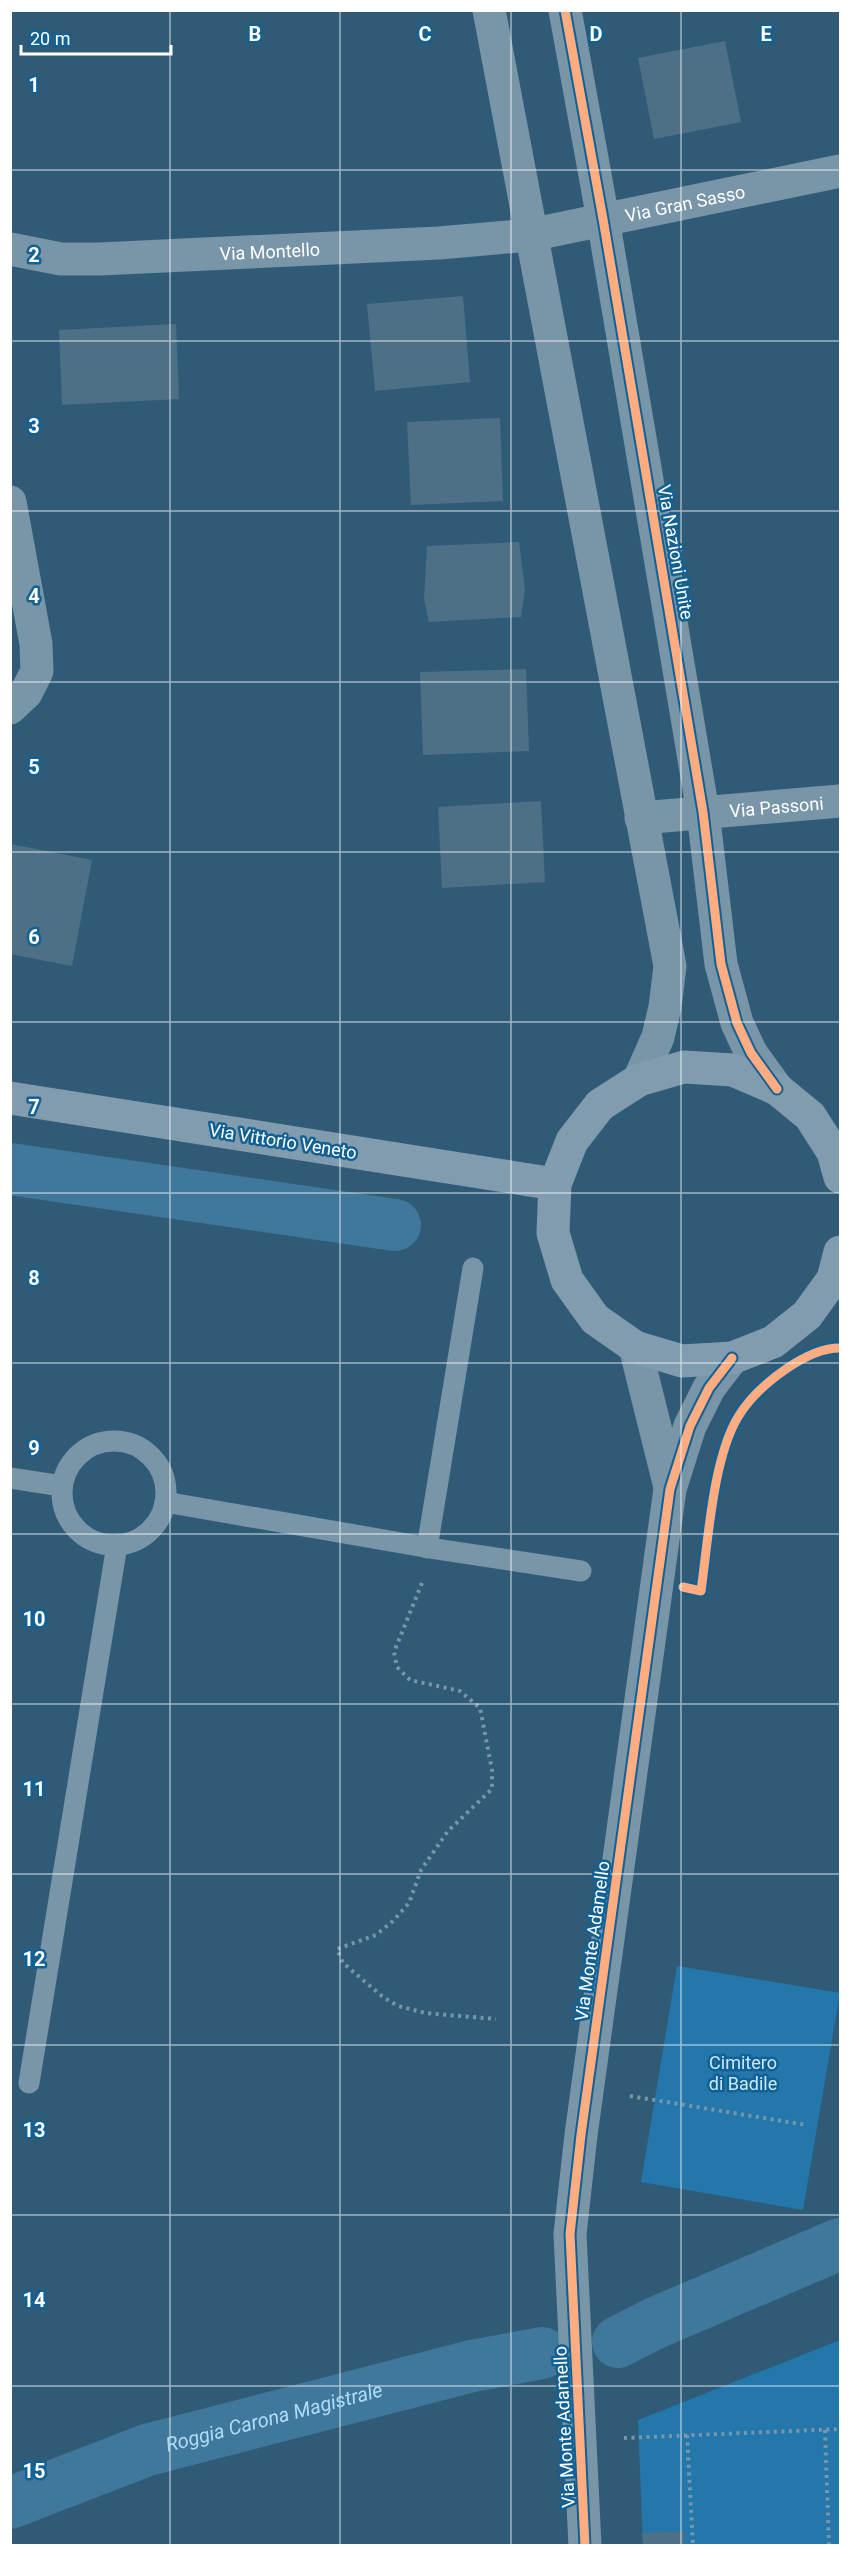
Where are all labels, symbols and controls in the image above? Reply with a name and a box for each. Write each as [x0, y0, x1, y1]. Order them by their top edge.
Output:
scale bar [21, 18, 171, 56]
text: B [249, 22, 261, 46]
text: C [418, 22, 432, 46]
text: D [590, 22, 603, 46]
text: E [760, 22, 772, 46]
text: 20 m [30, 28, 70, 49]
text: 1 [28, 73, 40, 97]
street label: Via Gran Sasso [623, 180, 747, 226]
street label: Via Montello [219, 238, 321, 264]
text: 2 [28, 243, 40, 267]
text: 3 [28, 414, 40, 438]
street label: Via Nazioni Unite [654, 483, 698, 621]
text: 4 [28, 584, 40, 608]
text: 5 [28, 755, 40, 779]
street label: Via Passoni [729, 792, 824, 821]
text: 6 [28, 925, 40, 949]
text: 7 [28, 1095, 40, 1119]
street label: Via Vittorio Veneto [208, 1119, 358, 1163]
text: 8 [28, 1266, 40, 1290]
text: 9 [28, 1436, 40, 1460]
text: 10 [23, 1607, 45, 1631]
text: 11 [23, 1777, 45, 1801]
street label: Via Monte Adamello [570, 1859, 614, 2023]
text: 12 [23, 1947, 45, 1971]
park label: Cimitero di Badile [709, 2052, 777, 2094]
text: 13 [23, 2118, 45, 2142]
text: 14 [23, 2288, 45, 2312]
street label: Via Monte Adamello [549, 2346, 579, 2508]
water label: Roggia Carona Magistrale [163, 2378, 385, 2457]
text: 15 [23, 2459, 45, 2483]

